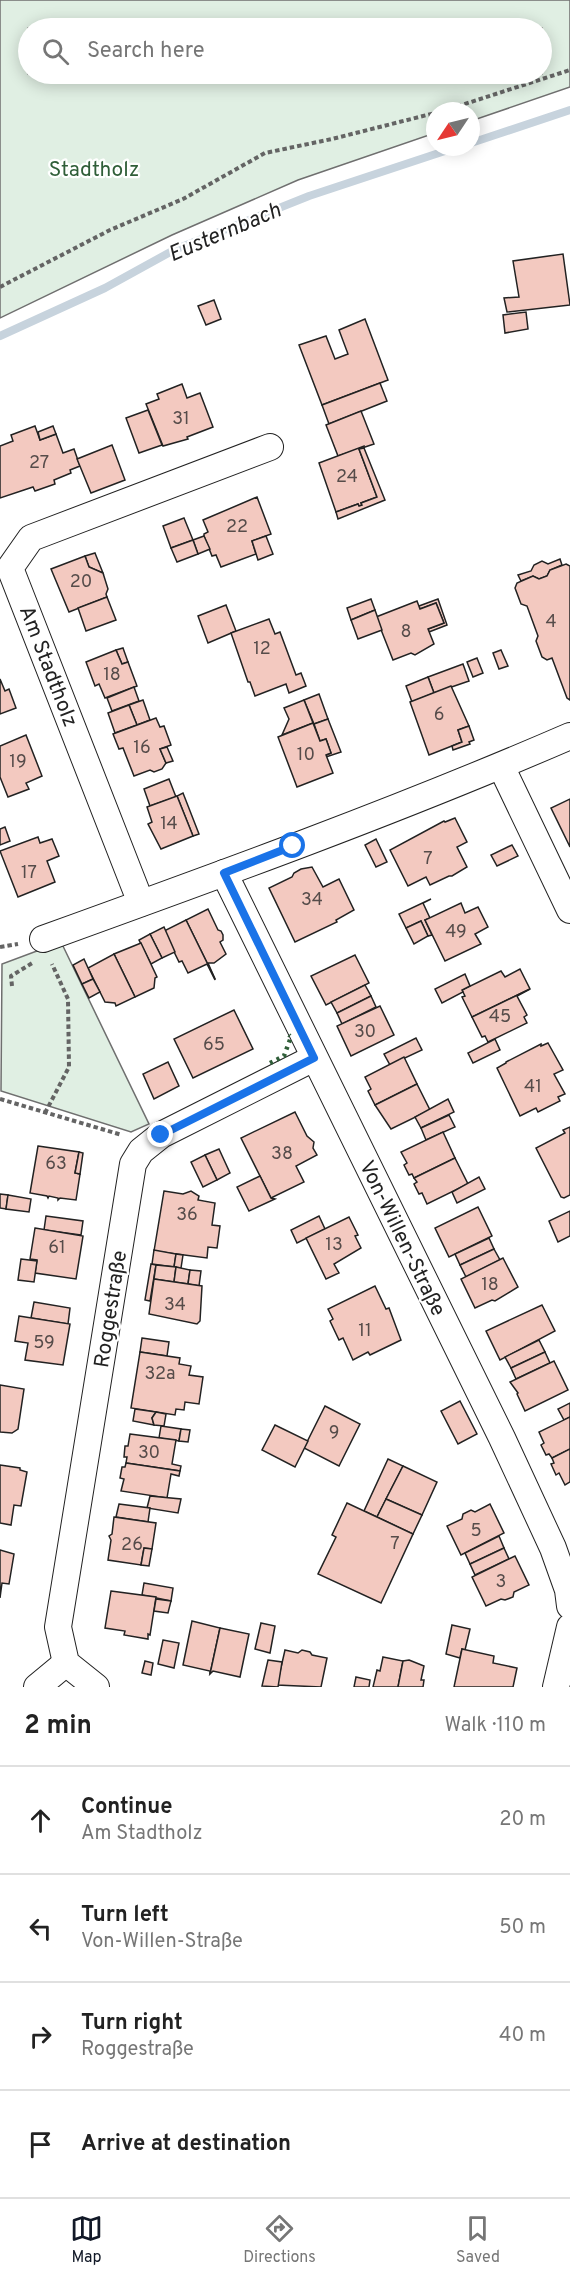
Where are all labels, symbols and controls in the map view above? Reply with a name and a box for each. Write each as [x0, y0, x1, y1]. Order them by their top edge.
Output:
search box [18, 18, 552, 84]
icon: search [39, 35, 72, 68]
text: Search here [87, 38, 205, 65]
north arrow [426, 102, 480, 156]
park label: Stadtholz [49, 157, 139, 184]
water label: Eusternbach [165, 197, 285, 269]
house number: 31 [172, 408, 190, 431]
house number: 27 [29, 452, 49, 475]
house number: 24 [336, 466, 358, 489]
house number: 22 [226, 516, 248, 539]
house number: 20 [70, 571, 92, 594]
street label: Am Stadtholz [12, 602, 83, 731]
house number: 4 [545, 611, 557, 634]
house number: 8 [401, 621, 412, 644]
house number: 12 [253, 638, 271, 661]
house number: 18 [103, 664, 121, 687]
house number: 6 [434, 704, 444, 727]
house number: 16 [133, 737, 151, 760]
house number: 10 [297, 744, 315, 767]
house number: 19 [9, 751, 27, 774]
house number: 14 [160, 813, 178, 836]
route start [279, 832, 305, 858]
house number: 7 [423, 848, 433, 871]
house number: 17 [21, 862, 37, 885]
house number: 34 [301, 889, 323, 912]
house number: 49 [445, 921, 467, 944]
house number: 45 [489, 1006, 511, 1029]
house number: 30 [354, 1021, 376, 1044]
house number: 65 [203, 1034, 225, 1057]
house number: 41 [524, 1076, 542, 1099]
route end [147, 1121, 173, 1147]
house number: 38 [271, 1143, 293, 1166]
house number: 63 [45, 1153, 67, 1176]
street label: Von-Willen-Straße [352, 1156, 451, 1321]
house number: 36 [176, 1204, 198, 1227]
house number: 13 [325, 1234, 343, 1257]
house number: 61 [48, 1237, 66, 1260]
street label: Roggestraße [89, 1249, 134, 1370]
house number: 18 [481, 1274, 499, 1297]
house number: 34 [164, 1294, 186, 1317]
house number: 11 [358, 1320, 372, 1343]
house number: 59 [33, 1332, 55, 1355]
house number: 32a [145, 1363, 175, 1386]
house number: 9 [329, 1422, 339, 1445]
house number: 30 [138, 1442, 160, 1465]
house number: 5 [470, 1520, 482, 1543]
house number: 7 [390, 1533, 400, 1556]
house number: 26 [121, 1534, 143, 1557]
house number: 3 [496, 1571, 506, 1594]
text: 2 min [24, 1710, 92, 1743]
text: Walk · 110 m [445, 1713, 546, 1739]
text: Continue [81, 1794, 172, 1821]
icon: ahead [24, 1804, 57, 1837]
text: 20 m [499, 1807, 546, 1833]
text: Am Stadtholz [81, 1821, 203, 1847]
text: Turn left [81, 1902, 169, 1929]
icon: left [24, 1912, 57, 1945]
text: 50 m [499, 1915, 546, 1941]
text: Von-Willen-Straße [81, 1929, 243, 1955]
text: Turn right [81, 2010, 183, 2037]
icon: right [24, 2020, 57, 2053]
text: 40 m [499, 2023, 546, 2049]
text: Roggestraße [81, 2037, 194, 2063]
icon: arrive [24, 2128, 57, 2161]
text: Arrive at destination [81, 2131, 291, 2158]
tab: Map [70, 2212, 103, 2268]
tab: Directions [243, 2212, 316, 2268]
tab: Saved [456, 2212, 500, 2268]

